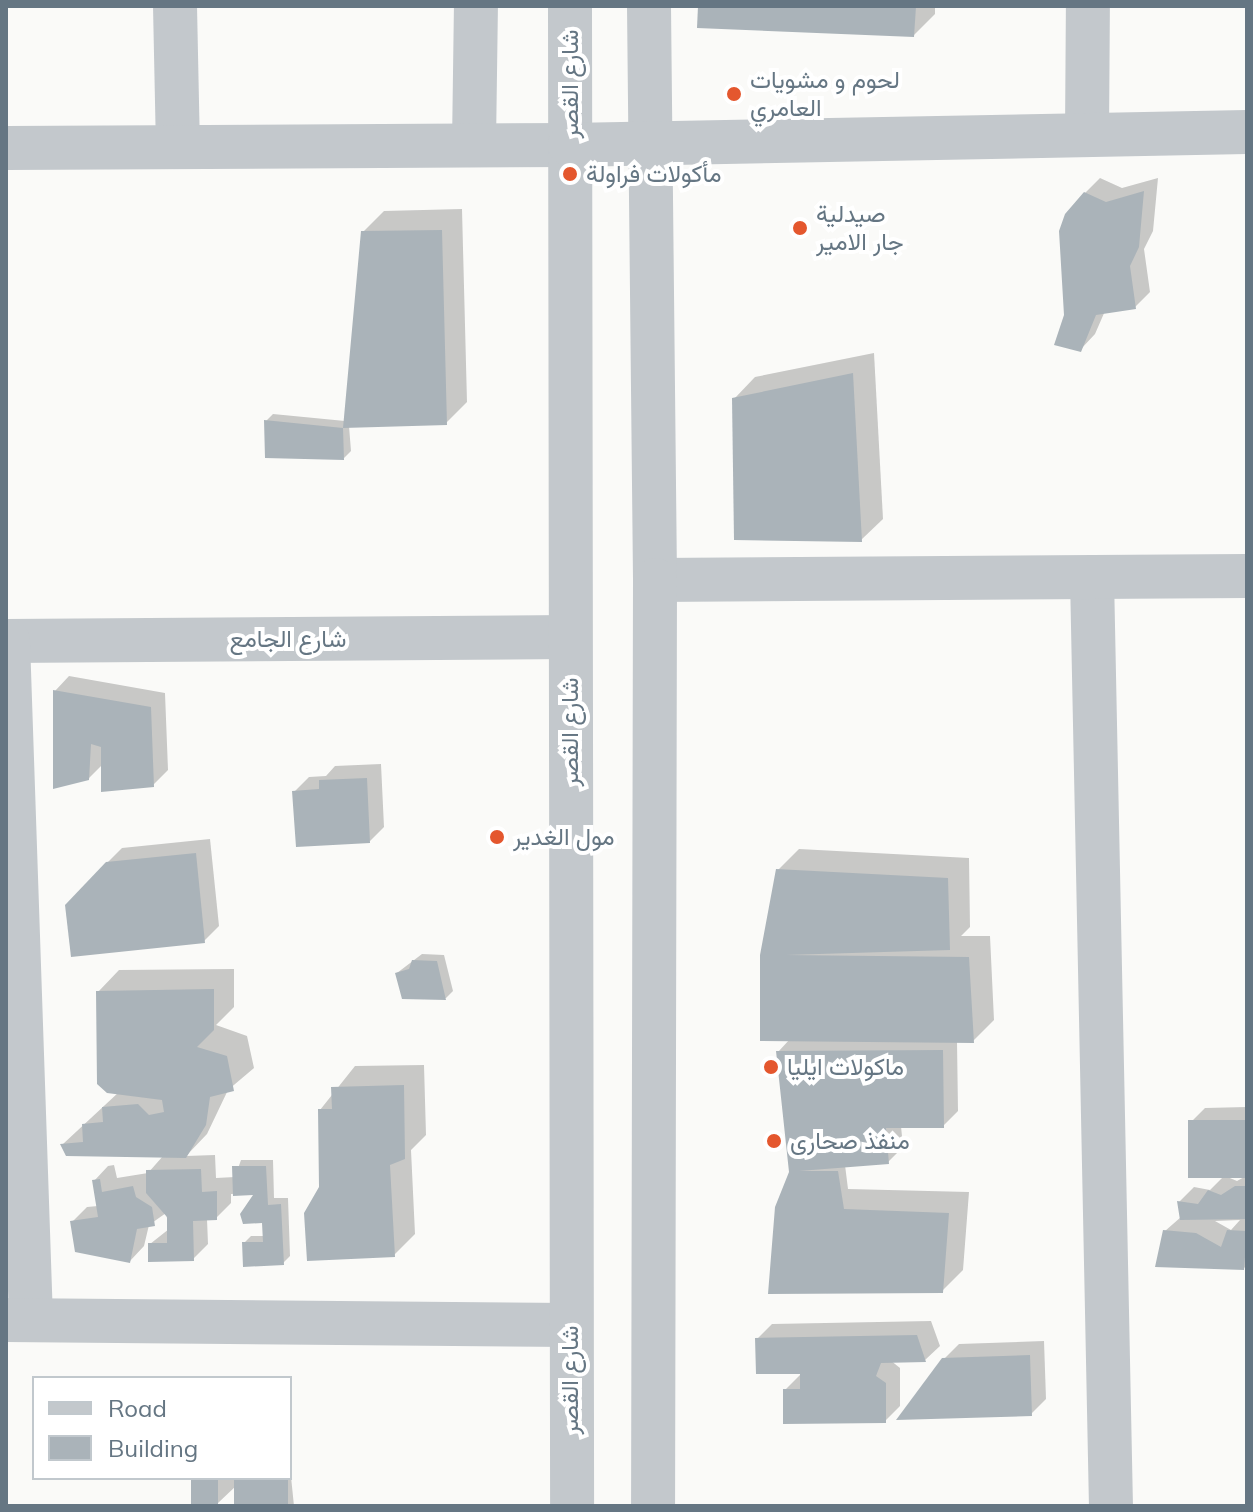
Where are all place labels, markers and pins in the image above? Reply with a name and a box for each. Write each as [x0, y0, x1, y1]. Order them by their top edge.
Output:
place label: لحوم و مشويات العامري [750, 66, 900, 122]
marker: لحوم و مشويات العامري [725, 85, 743, 103]
place label: مأكولات فراولة [586, 160, 721, 188]
marker: مأكولات فراولة [561, 165, 579, 183]
place label: صيدلية جار الامير [816, 200, 904, 256]
marker: صيدلية جار الامير [791, 219, 809, 237]
place label: مول الغدير [513, 823, 615, 851]
marker: مول الغدير [488, 828, 506, 846]
place label: ماكولات ايليا [787, 1053, 904, 1081]
marker: ماكولات ايليا [762, 1058, 780, 1076]
place label: منفذ صحارى [790, 1127, 910, 1155]
marker: منفذ صحارى [765, 1132, 783, 1150]

